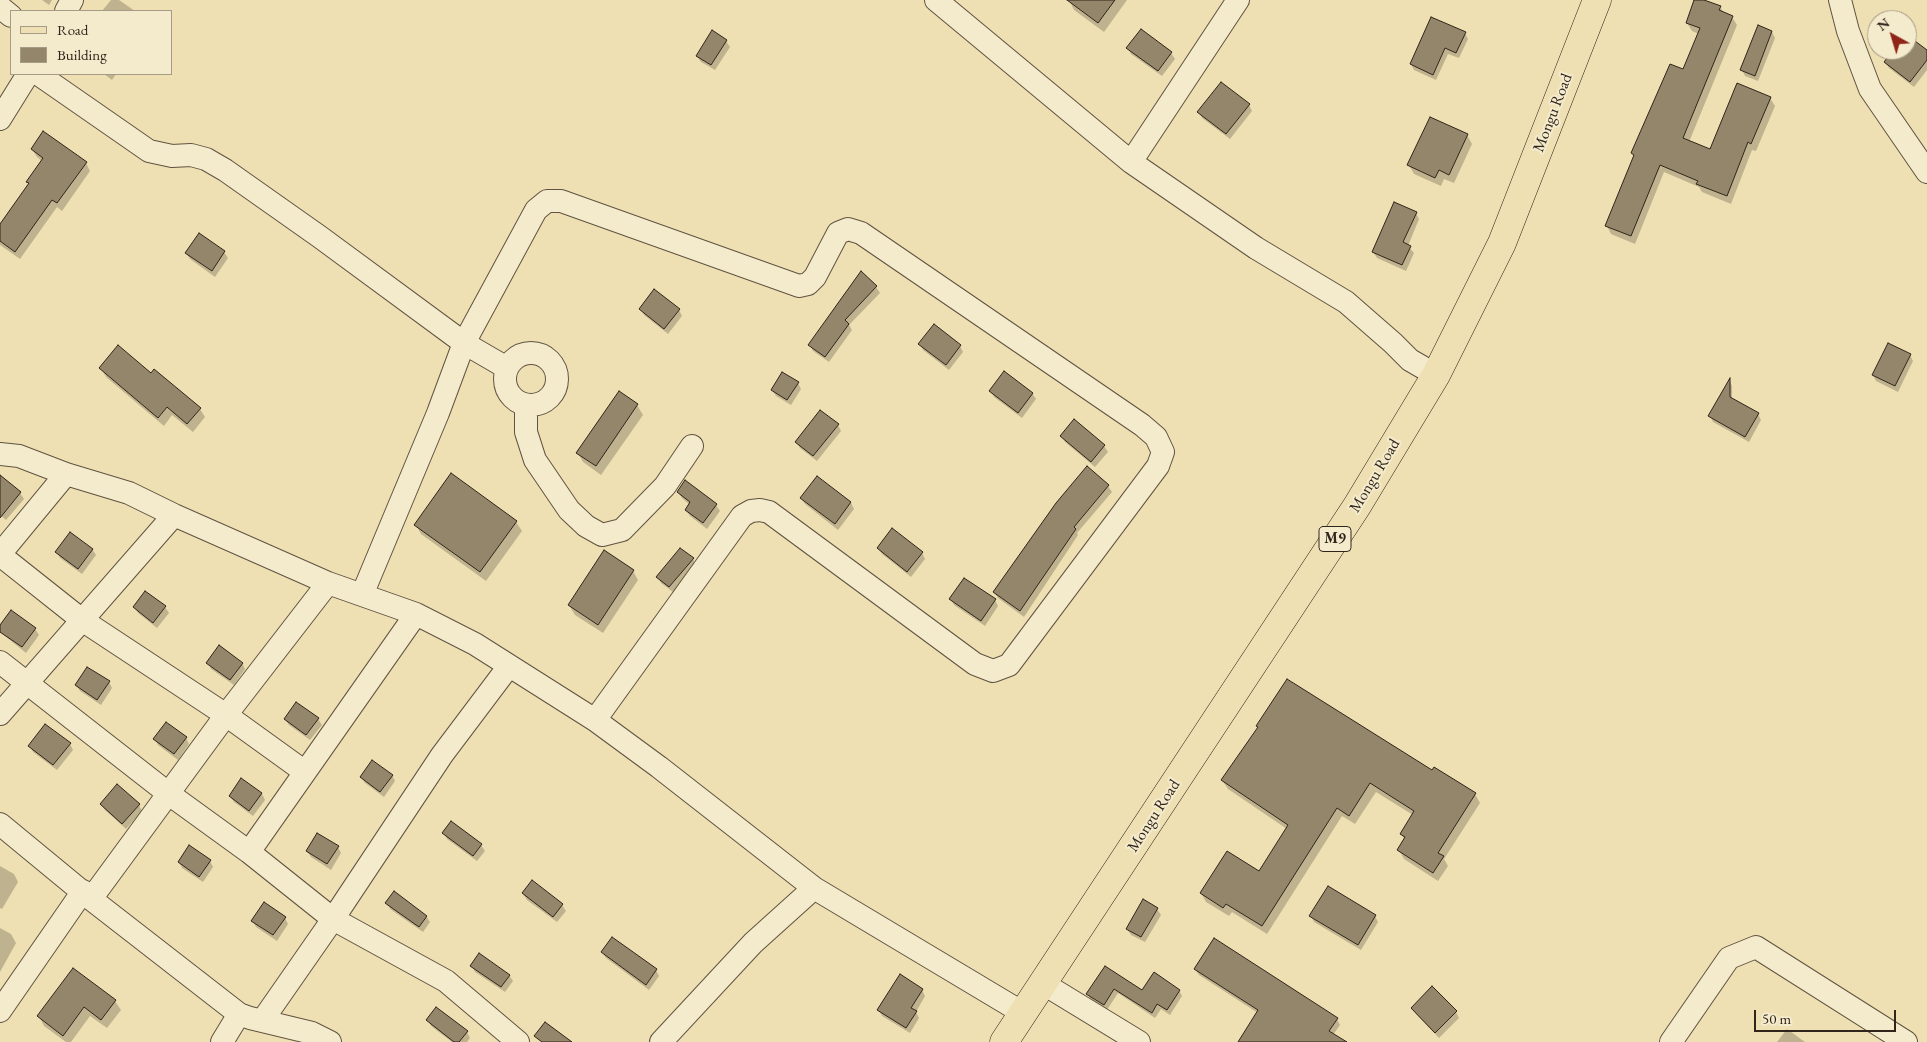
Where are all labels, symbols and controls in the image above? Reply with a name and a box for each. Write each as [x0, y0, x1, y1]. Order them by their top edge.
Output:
legend [10, 10, 172, 75]
north arrow [1867, 10, 1917, 60]
text: N [1873, 14, 1893, 35]
text: Road [57, 20, 88, 39]
text: Building [57, 45, 107, 64]
street label: Mongu Road [1529, 71, 1577, 155]
street label: Mongu Road [1346, 436, 1404, 516]
road number: M9 [1319, 526, 1351, 552]
street label: Mongu Road [1123, 776, 1185, 856]
scale bar [1757, 1000, 1900, 1032]
text: 50 m [1762, 1009, 1791, 1028]

